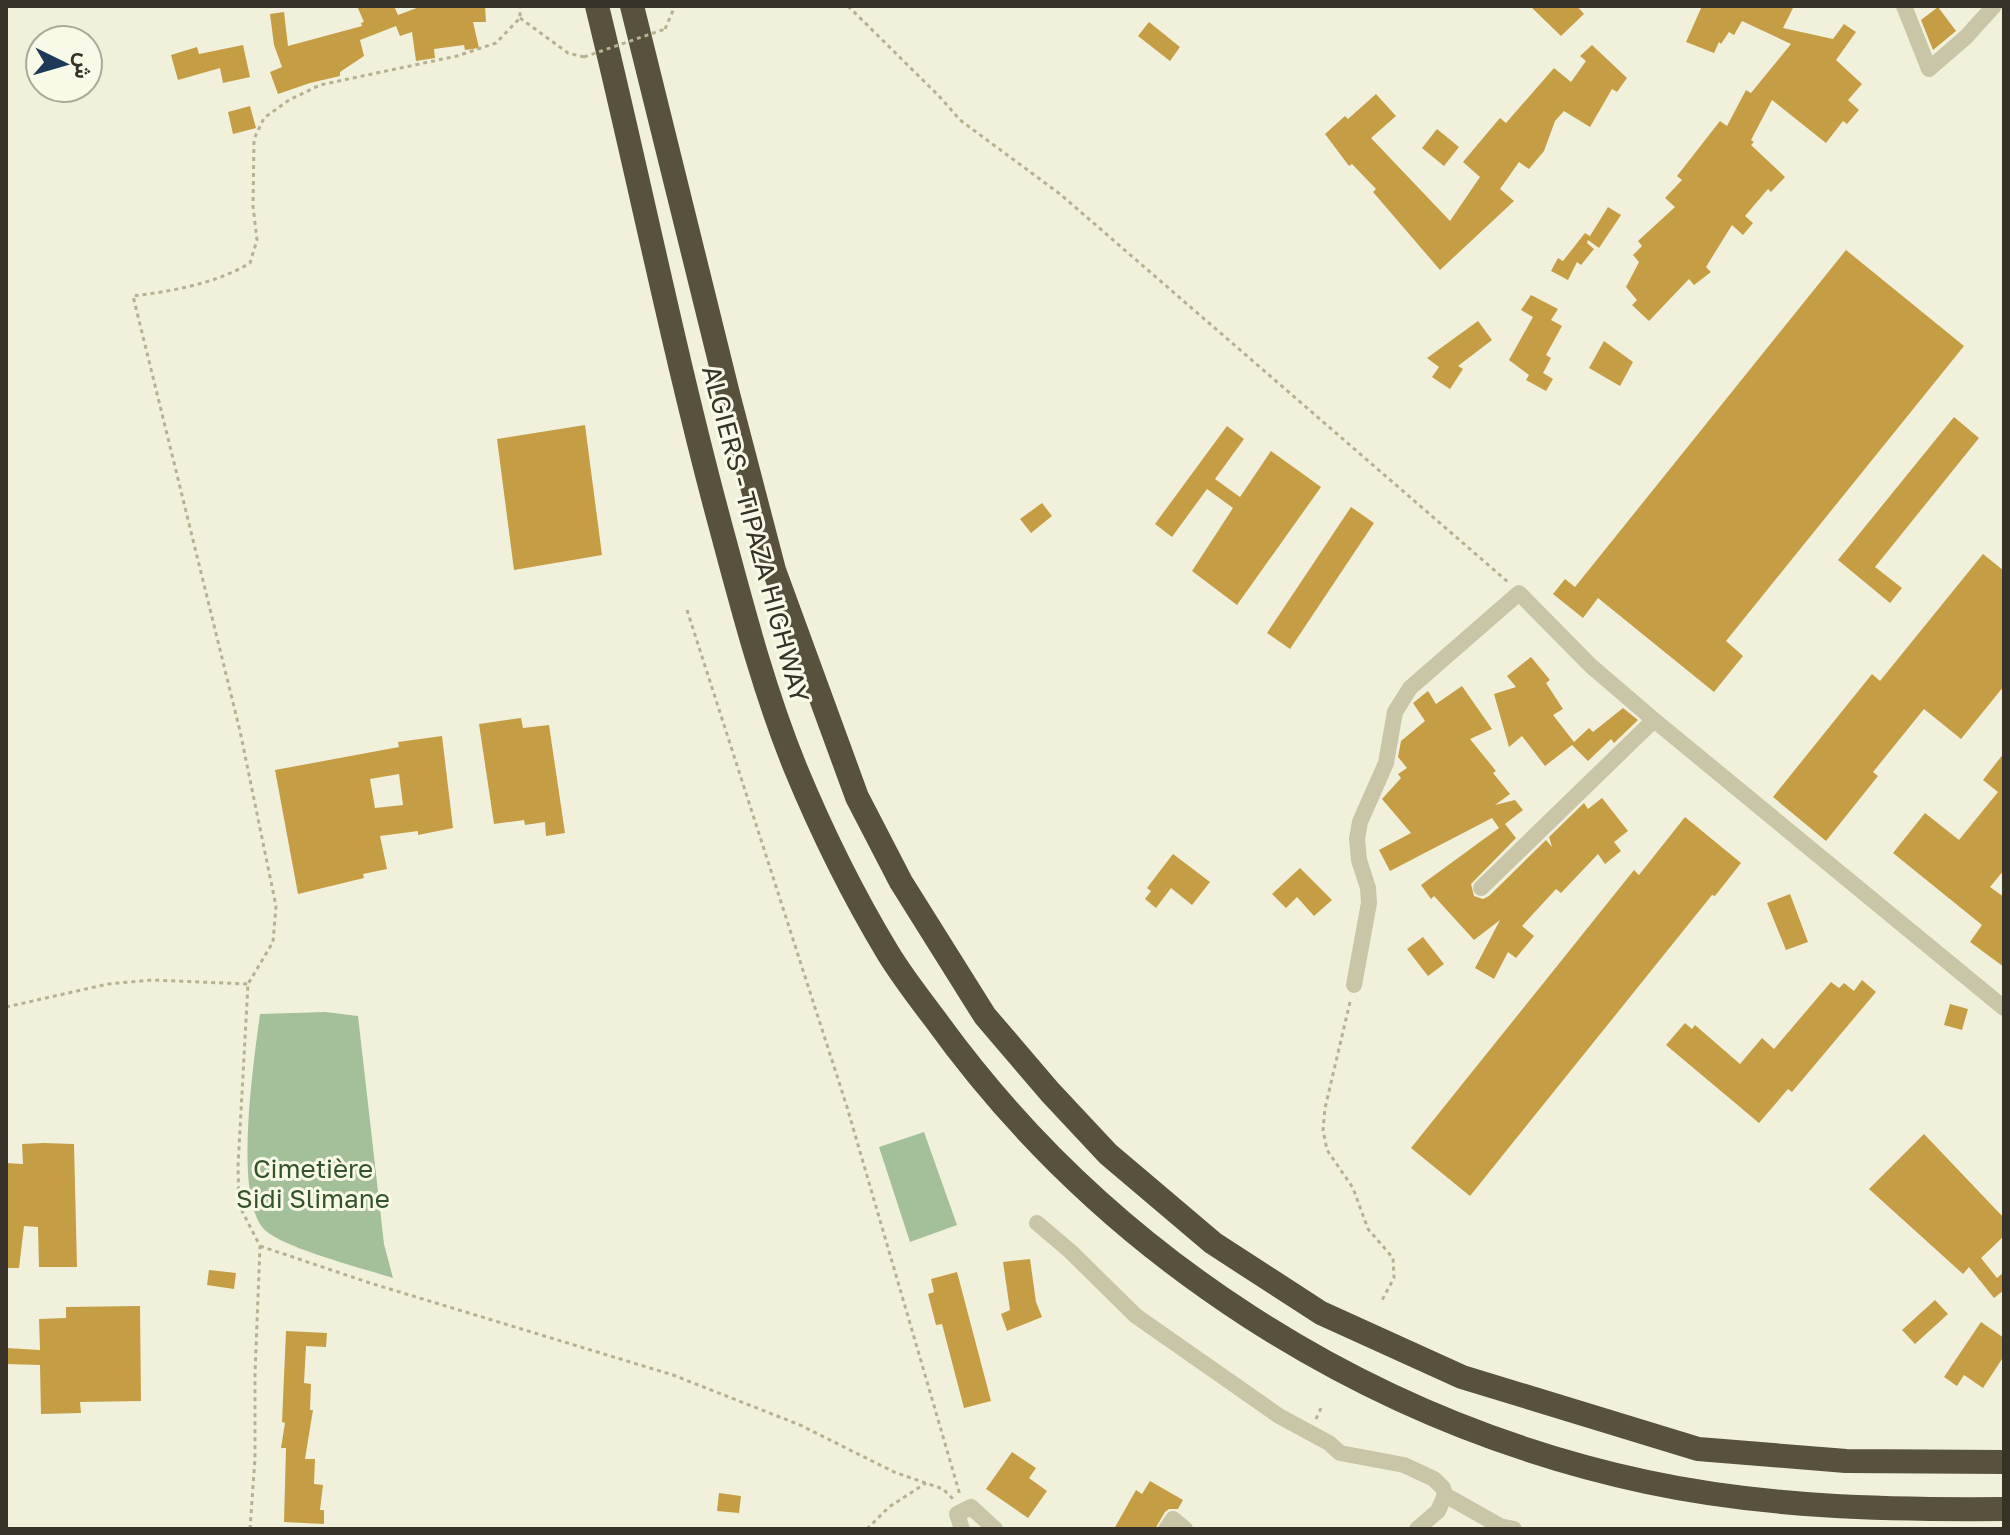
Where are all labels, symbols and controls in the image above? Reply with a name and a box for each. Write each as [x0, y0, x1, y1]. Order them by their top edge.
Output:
north arrow [24, 24, 104, 104]
text: ش [69, 51, 99, 80]
street label: ALGIERS - TIPAZA HIGHWAY [696, 362, 816, 706]
park label: Cimetière Sidi Slimane [236, 1153, 390, 1214]

